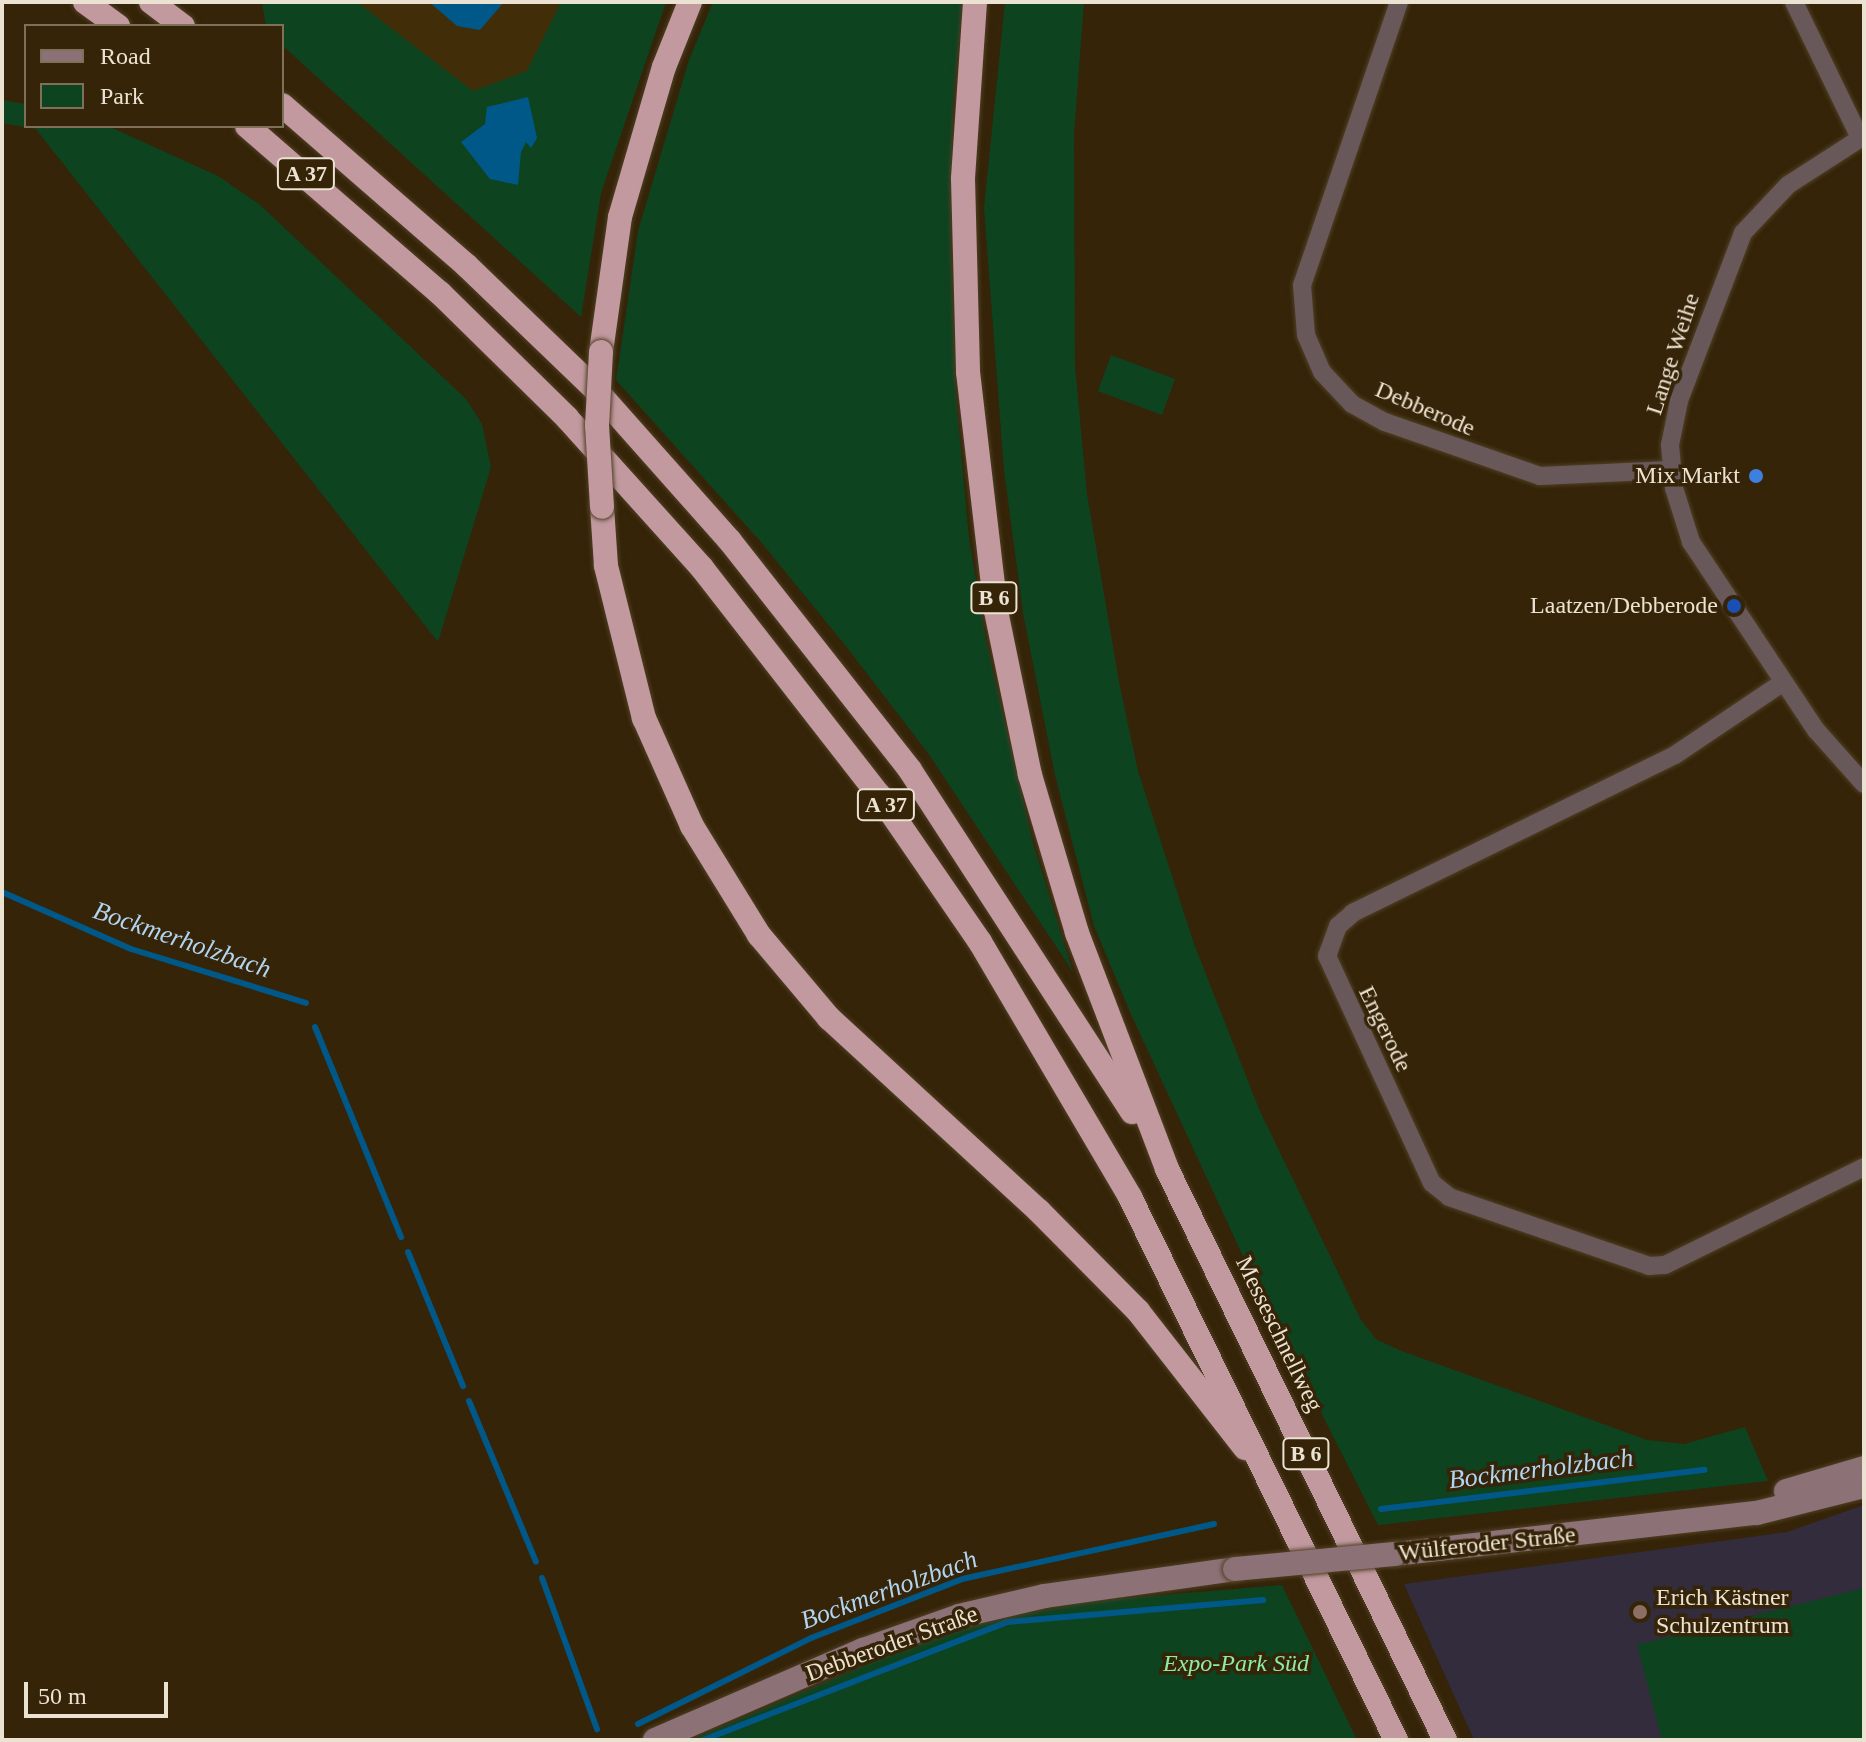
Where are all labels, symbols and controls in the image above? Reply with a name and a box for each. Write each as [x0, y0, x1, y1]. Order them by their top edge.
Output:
legend [24, 24, 284, 128]
text: Road [100, 43, 151, 69]
text: Park [100, 83, 144, 109]
road number: A 37 [276, 156, 336, 192]
street label: Lange Weihe [1640, 289, 1706, 419]
street label: Debberode [1371, 375, 1479, 443]
place label: Mix Markt [1635, 462, 1740, 490]
marker: Mix Markt [1747, 467, 1765, 485]
road number: B 6 [970, 580, 1018, 616]
place label: Laatzen/Debberode [1530, 592, 1718, 620]
marker: Laatzen/Debberode [1725, 597, 1743, 615]
road number: A 37 [856, 787, 916, 823]
water label: Bockmerholzbach [89, 895, 275, 985]
street label: Engerode [1352, 981, 1418, 1077]
street label: Messeschnellweg [1229, 1252, 1329, 1416]
road number: B 6 [1282, 1436, 1330, 1472]
water label: Bockmerholzbach [1447, 1442, 1635, 1496]
street label: Wülferoder Straße [1397, 1520, 1577, 1568]
water label: Bockmerholzbach [796, 1544, 982, 1636]
place label: Erich Kästner Schulzentrum [1656, 1584, 1789, 1640]
street label: Debberoder Straße [802, 1600, 982, 1688]
marker: Erich Kästner Schulzentrum [1631, 1603, 1649, 1621]
park label: Expo-Park Süd [1163, 1650, 1309, 1678]
scale bar [28, 1666, 172, 1716]
text: 50 m [38, 1683, 87, 1709]

